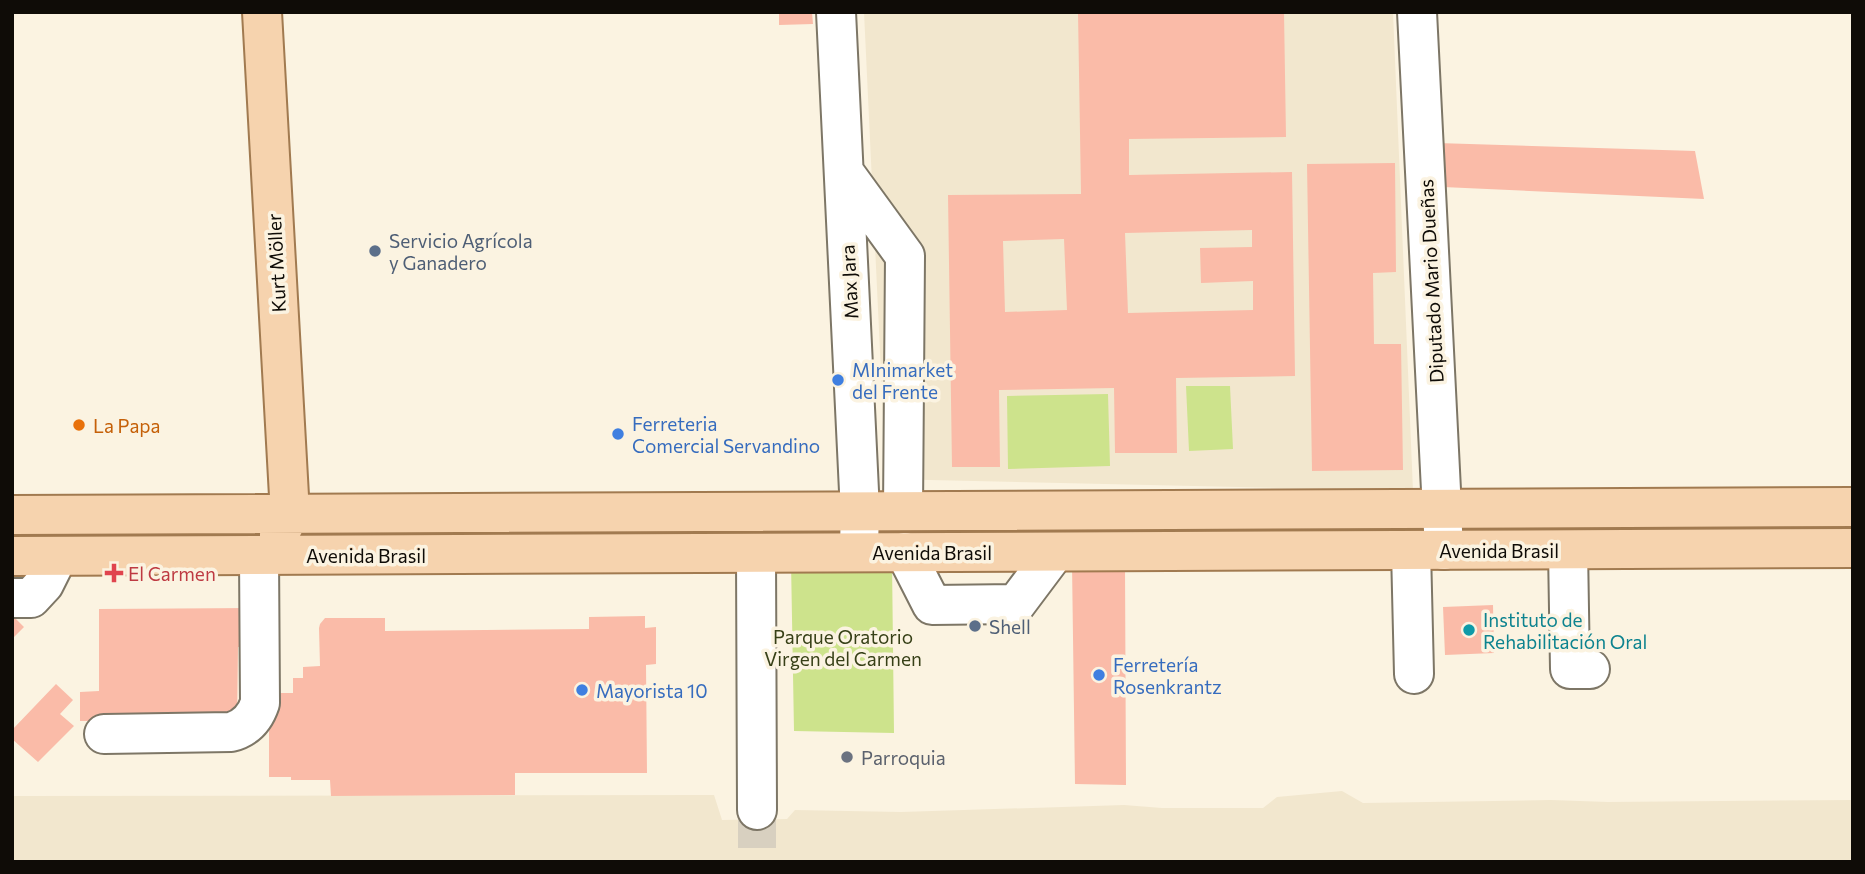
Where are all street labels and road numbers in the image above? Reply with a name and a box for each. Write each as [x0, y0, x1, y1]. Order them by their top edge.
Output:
street label: Diputado Mario Dueñas [1414, 179, 1448, 383]
street label: Kurt Möller [262, 213, 290, 313]
street label: Max Jara [836, 244, 862, 320]
street label: Avenida Brasil [1439, 539, 1559, 562]
street label: Avenida Brasil [872, 541, 992, 564]
street label: Avenida Brasil [306, 544, 426, 567]

